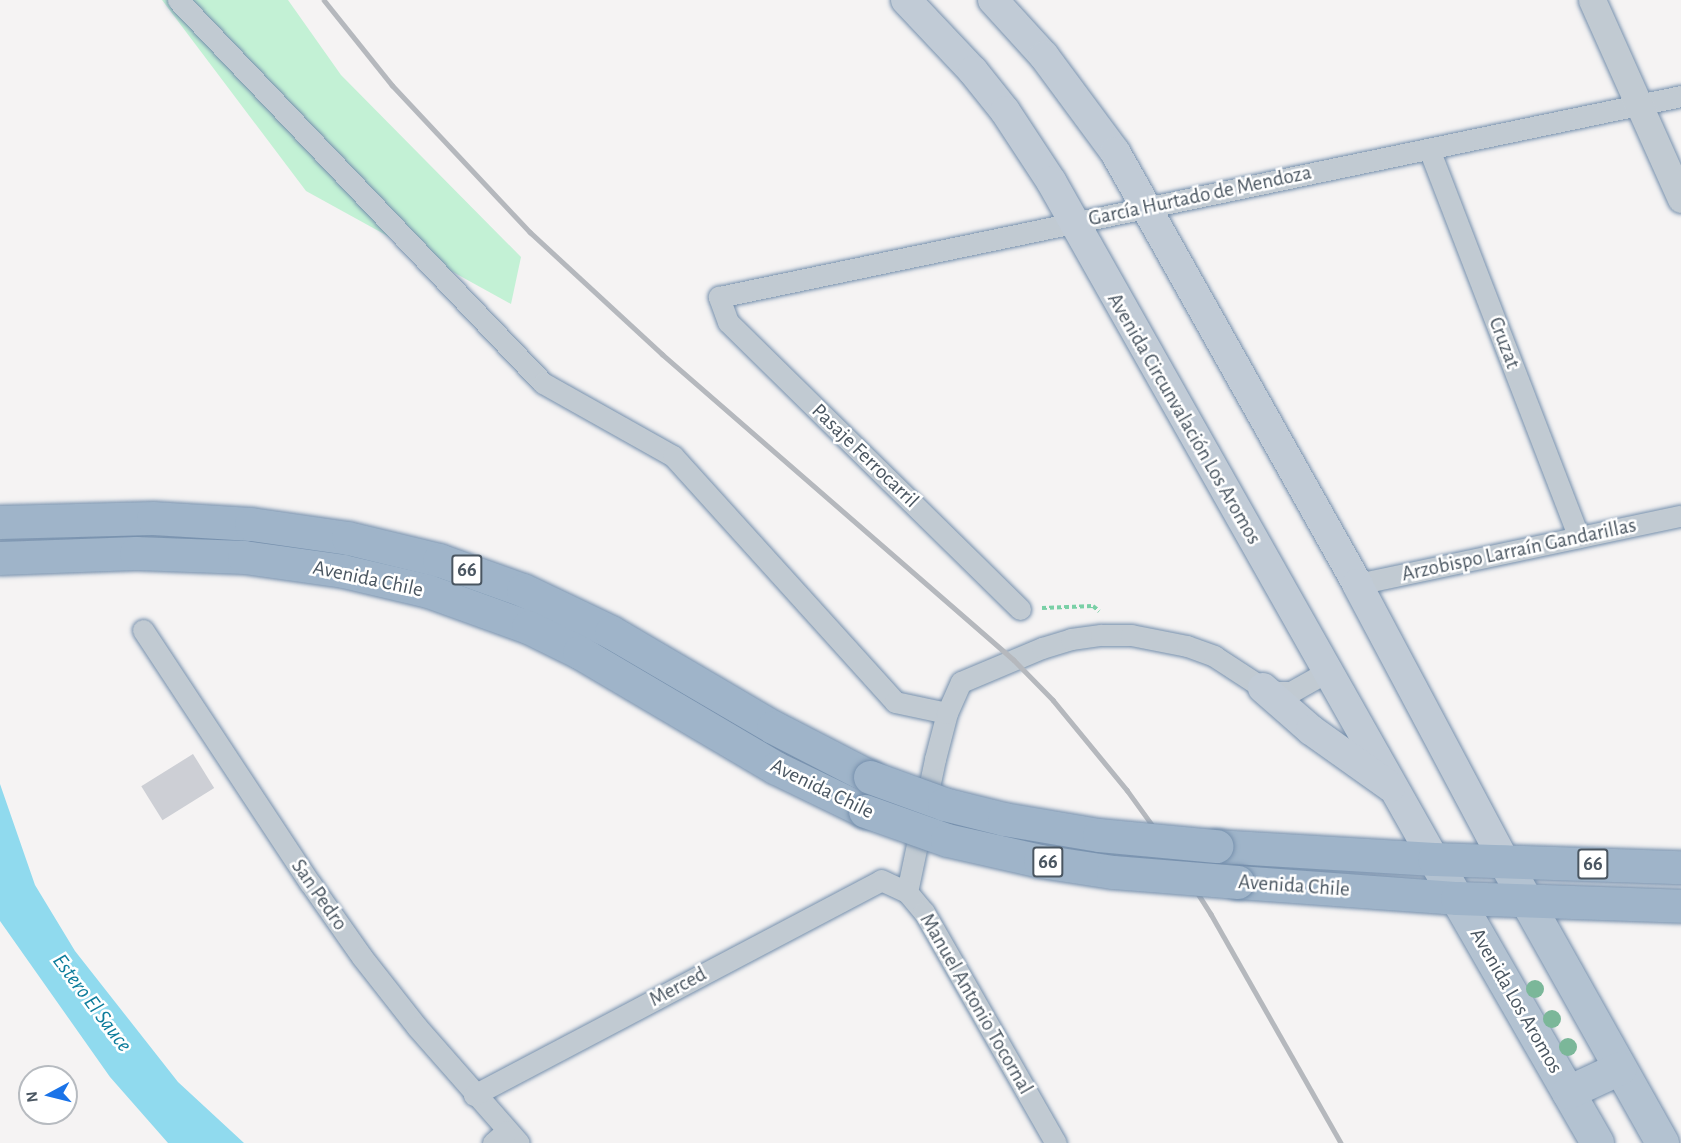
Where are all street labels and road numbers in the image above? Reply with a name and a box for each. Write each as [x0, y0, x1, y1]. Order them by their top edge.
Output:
street label: García Hurtado de Mendoza [1086, 160, 1314, 232]
street label: Avenida Circunvalación Los Aromos [1102, 289, 1266, 549]
street label: Cruzat [1483, 314, 1525, 372]
street label: Pasaje Ferrocarril [806, 399, 924, 513]
street label: Arzobispo Larraín Gandarillas [1400, 513, 1638, 587]
road number: 66 [450, 553, 484, 587]
street label: Avenida Chile [311, 555, 425, 603]
street label: Avenida Chile [766, 753, 878, 825]
road number: 66 [1032, 845, 1064, 879]
road number: 66 [1576, 847, 1610, 881]
street label: San Pedro [285, 855, 353, 935]
street label: Avenida Chile [1237, 870, 1351, 902]
street label: Manuel Antonio Tocornal [914, 909, 1038, 1099]
street label: Avenida Los Aromos [1464, 924, 1568, 1078]
street label: Merced [645, 962, 711, 1012]

